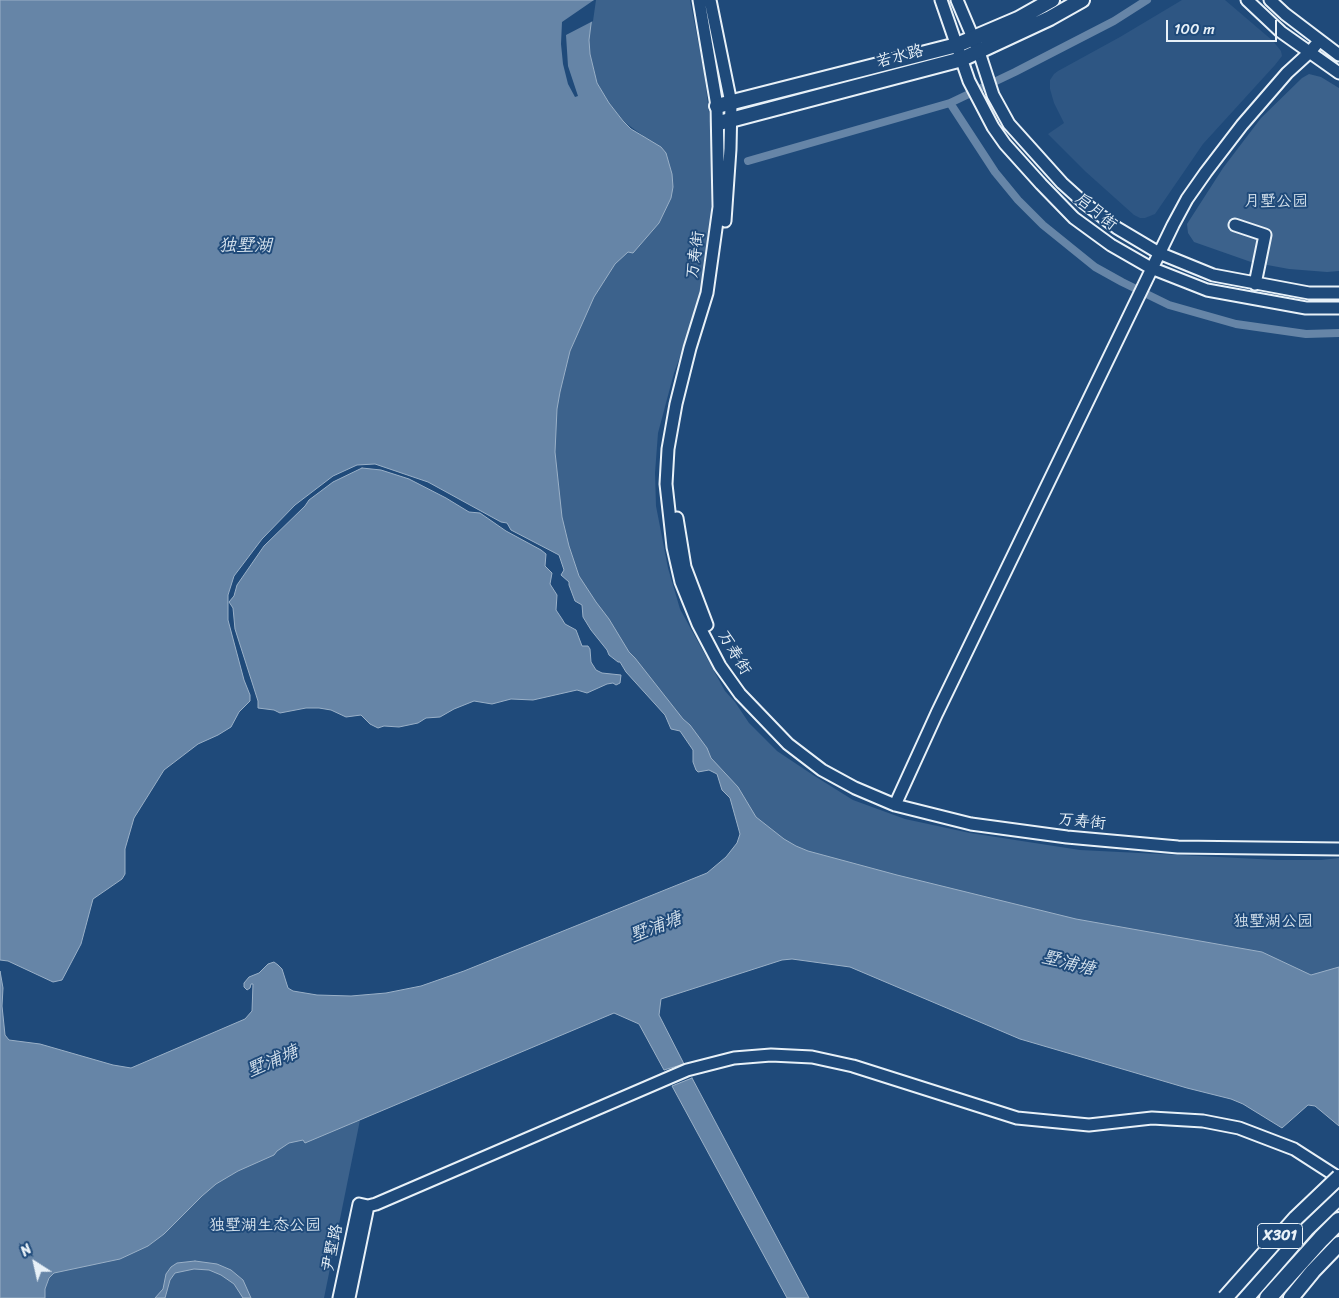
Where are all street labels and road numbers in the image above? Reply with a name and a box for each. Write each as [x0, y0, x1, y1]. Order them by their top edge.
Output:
street label: 若水路 [874, 42, 926, 72]
street label: 启月街 [1071, 189, 1121, 235]
street label: 万寿街 [683, 230, 709, 280]
street label: 万寿街 [713, 627, 755, 679]
street label: 万寿街 [1057, 810, 1107, 834]
street label: 尹墅路 [319, 1223, 347, 1273]
road number: X301 [1258, 1224, 1302, 1248]

